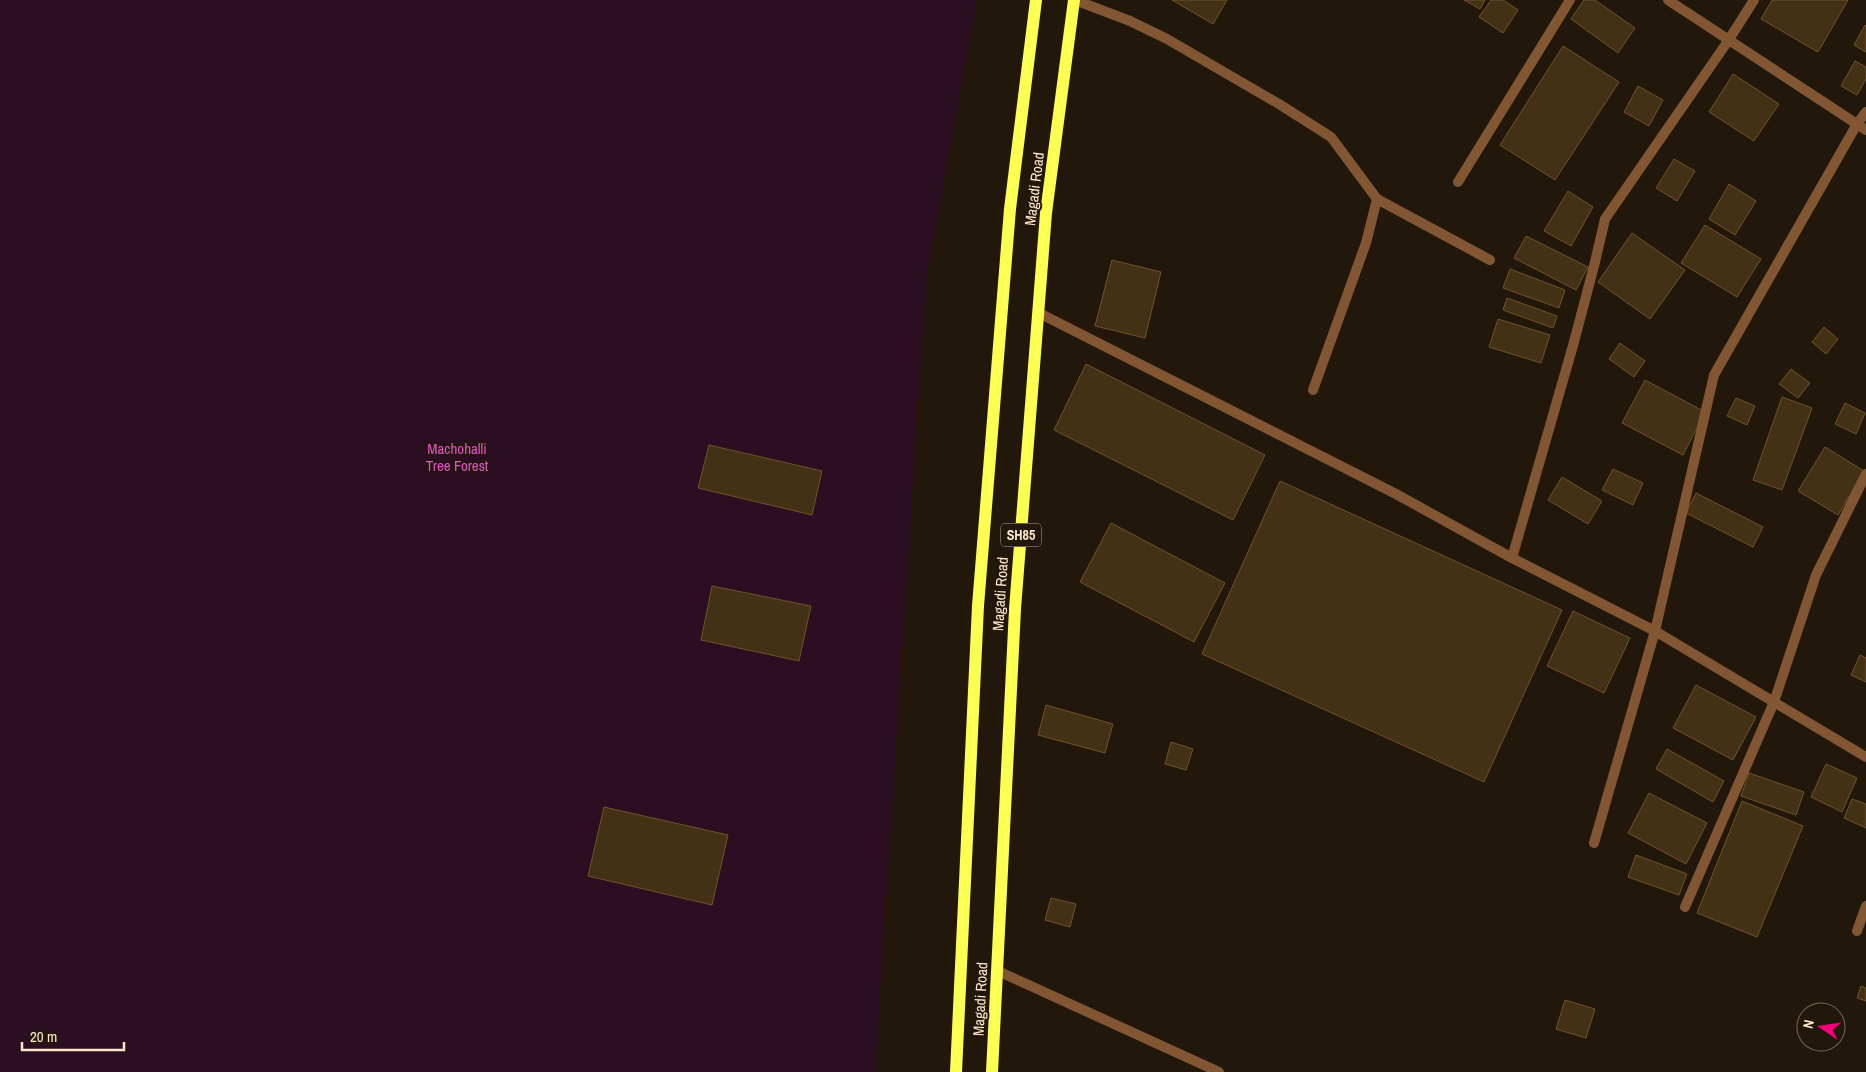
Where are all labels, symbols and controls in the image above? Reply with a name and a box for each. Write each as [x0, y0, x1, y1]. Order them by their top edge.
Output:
street label: Magadi Road [1019, 151, 1049, 227]
park label: Machohalli Tree Forest [426, 438, 489, 476]
road number: SH85 [1001, 524, 1041, 546]
street label: Magadi Road [987, 556, 1013, 632]
street label: Magadi Road [968, 962, 992, 1036]
north arrow [1796, 1002, 1846, 1052]
text: N [1799, 1018, 1818, 1030]
scale bar [22, 1020, 125, 1052]
text: 20 m [30, 1026, 57, 1047]

